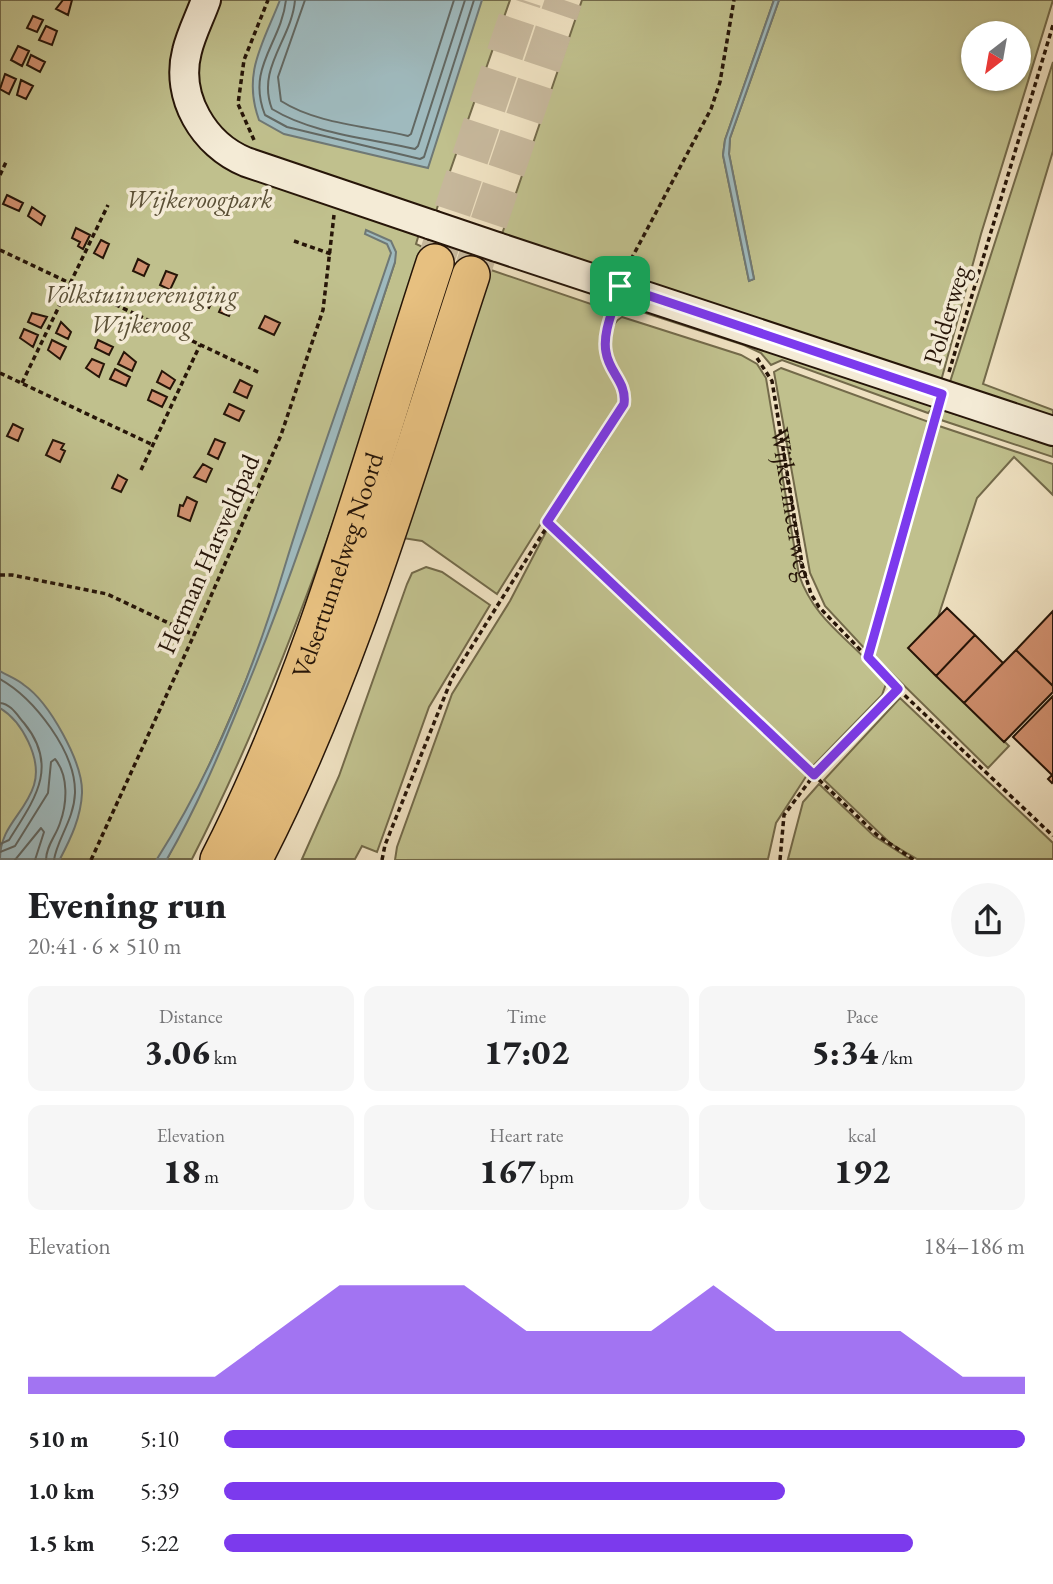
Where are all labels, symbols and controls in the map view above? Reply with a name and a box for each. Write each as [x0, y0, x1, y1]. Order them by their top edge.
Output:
north arrow [961, 21, 1031, 91]
map controls [961, 21, 1031, 91]
park label: Wijkeroogpark [125, 182, 273, 216]
pin [590, 256, 650, 316]
street label: Polderweg [915, 260, 977, 369]
icon: arrive [601, 267, 639, 305]
park label: Volkstuinvereniging Wijkeroog [44, 277, 239, 341]
street label: Wijkermeerweg [763, 425, 823, 585]
street label: Velsertunnelweg Noord [283, 447, 391, 683]
street label: Herman Harsveldpad [149, 448, 268, 659]
text: Evening run [28, 880, 226, 929]
button: share [951, 883, 1025, 957]
text: 20:41 · 6 × 510 m [28, 931, 181, 961]
text: Distance [159, 1004, 223, 1029]
text: Time [507, 1004, 546, 1029]
text: Pace [846, 1004, 878, 1029]
text: 3.06 [144, 1029, 210, 1074]
text: 17:02 [484, 1029, 569, 1074]
text: 5:34 [811, 1029, 878, 1074]
text: km [210, 1045, 237, 1070]
text: /km [878, 1045, 913, 1070]
text: Elevation [157, 1123, 225, 1148]
text: Heart rate [490, 1123, 563, 1148]
text: kcal [848, 1123, 876, 1148]
text: 18 [163, 1148, 200, 1193]
text: 167 [479, 1148, 536, 1193]
text: 192 [834, 1148, 891, 1193]
text: m [200, 1164, 219, 1189]
text: bpm [536, 1164, 574, 1189]
text: Elevation [28, 1231, 111, 1261]
text: 184–186 m [924, 1231, 1025, 1261]
text: 510 m [28, 1424, 89, 1454]
text: 5:10 [140, 1424, 179, 1454]
text: 1.0 km [28, 1476, 95, 1506]
text: 5:39 [140, 1476, 179, 1506]
text: 1.5 km [28, 1528, 95, 1558]
text: 5:22 [140, 1528, 179, 1558]

